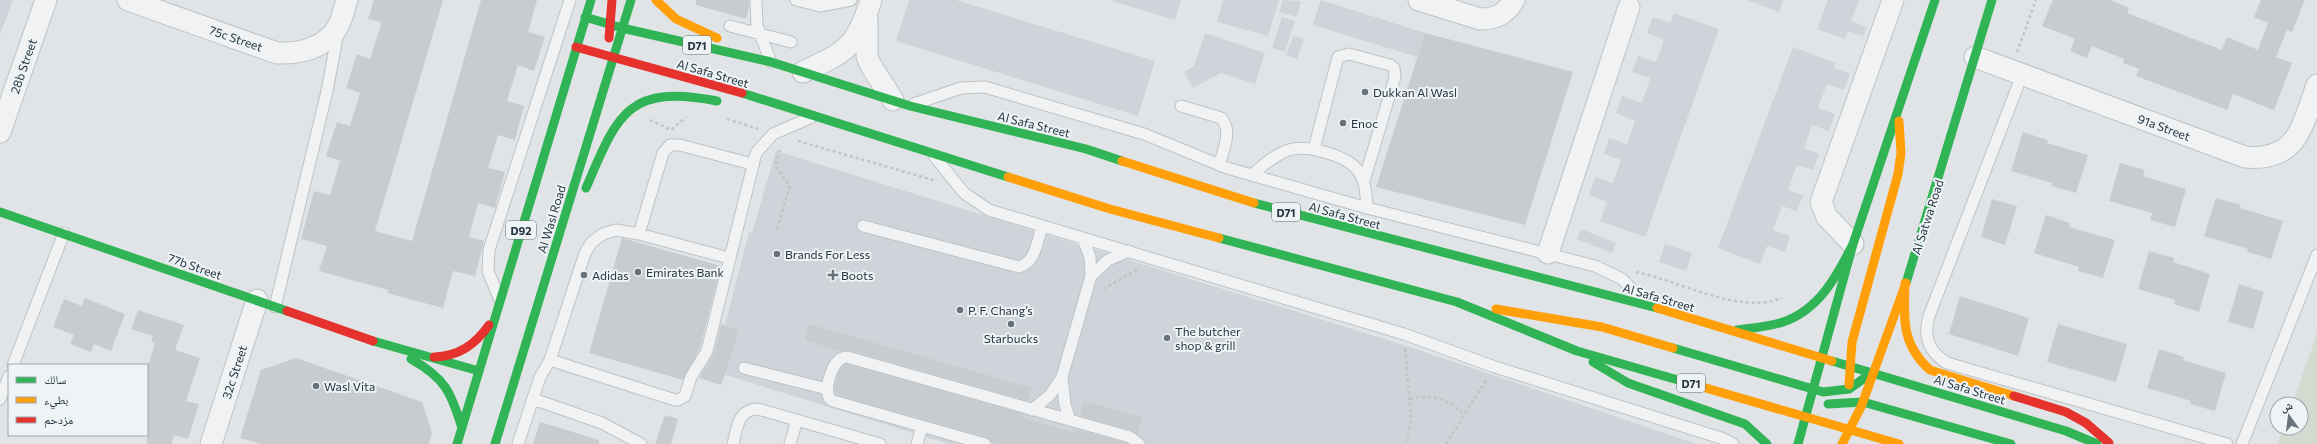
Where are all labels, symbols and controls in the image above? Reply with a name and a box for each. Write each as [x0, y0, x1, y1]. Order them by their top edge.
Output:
street label: 75c Street [208, 22, 265, 54]
road number: D71 [683, 36, 711, 54]
street label: 28b Street [7, 37, 39, 95]
street label: Al Safa Street [675, 56, 751, 90]
place label: Dukkan Al Wasl [1373, 85, 1457, 99]
marker: Dukkan Al Wasl [1360, 87, 1370, 97]
street label: Al Safa Street [996, 108, 1072, 140]
street label: 91a Street [2136, 111, 2192, 143]
place label: Enoc [1351, 116, 1378, 130]
marker: Enoc [1338, 118, 1348, 128]
street label: Al Satwa Road [1908, 178, 1946, 256]
street label: Al Wasl Road [534, 183, 568, 255]
street label: Al Safa Street [1307, 199, 1383, 231]
road number: D71 [1272, 203, 1300, 221]
road number: D92 [506, 221, 536, 239]
place label: Brands For Less [785, 247, 870, 261]
marker: Brands For Less [772, 249, 782, 259]
street label: 77b Street [166, 250, 224, 282]
place label: Emirates Bank [646, 265, 724, 279]
marker: Emirates Bank [633, 267, 643, 277]
place label: Adidas [592, 268, 629, 282]
place label: Boots [841, 268, 873, 282]
marker: Adidas [579, 270, 589, 280]
marker: Boots [828, 270, 838, 280]
street label: Al Safa Street [1621, 280, 1697, 314]
place label: P. F. Chang’s [968, 303, 1033, 317]
marker: P. F. Chang’s [955, 305, 965, 315]
marker: Starbucks [1006, 319, 1016, 329]
place label: The butcher shop & grill [1175, 324, 1241, 352]
place label: Starbucks [984, 331, 1038, 345]
marker: The butcher shop & grill [1162, 333, 1172, 343]
street label: 32c Street [219, 343, 249, 401]
legend [8, 364, 148, 436]
street label: Al Safa Street [1933, 371, 2008, 407]
text: سالك [44, 372, 66, 386]
road number: D71 [1677, 374, 1705, 392]
place label: Wasl Vita [324, 379, 375, 393]
marker: Wasl Vita [311, 381, 321, 391]
text: بطيء [44, 392, 68, 410]
north arrow [2269, 396, 2309, 436]
text: ش [2279, 398, 2294, 415]
text: مزدحم [44, 412, 73, 428]

